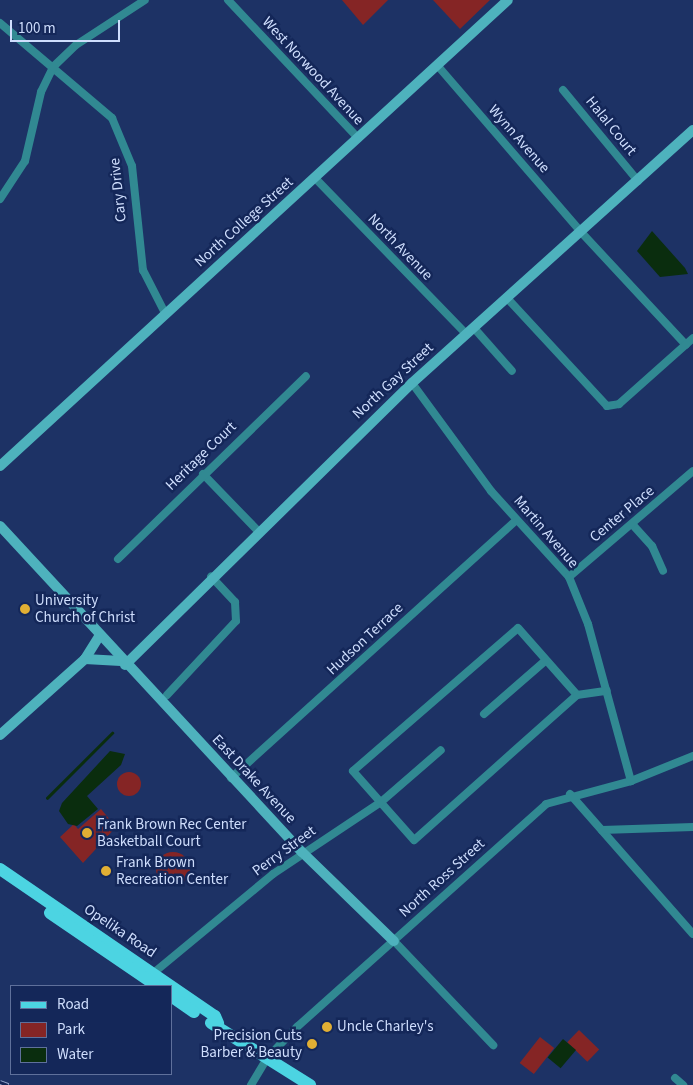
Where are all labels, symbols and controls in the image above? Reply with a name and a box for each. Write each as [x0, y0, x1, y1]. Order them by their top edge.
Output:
scale bar [12, 10, 122, 42]
street label: West Norwood Avenue [258, 13, 368, 129]
text: 100 m [18, 18, 56, 39]
street label: Halal Court [582, 93, 640, 159]
street label: Wynn Avenue [485, 101, 553, 177]
street label: Cary Drive [106, 157, 130, 223]
street label: North College Street [191, 173, 297, 271]
street label: North Avenue [364, 210, 436, 284]
street label: North Gay Street [349, 339, 437, 423]
street label: Heritage Court [162, 418, 240, 494]
street label: Center Place [586, 482, 658, 546]
street label: Martin Avenue [510, 492, 582, 572]
place label: University Church of Christ [35, 591, 135, 626]
street label: Hudson Terrace [323, 599, 407, 679]
marker: University Church of Christ [19, 603, 31, 615]
street label: East Drake Avenue [208, 731, 300, 827]
place label: Frank Brown Rec Center Basketball Court [97, 815, 246, 850]
street label: Perry Street [249, 822, 319, 880]
marker: Frank Brown Rec Center Basketball Court [81, 827, 93, 839]
street label: North Ross Street [396, 835, 488, 921]
place label: Frank Brown Recreation Center [116, 853, 228, 888]
marker: Frank Brown Recreation Center [100, 865, 112, 877]
street label: Opelika Road [80, 900, 160, 962]
legend [10, 985, 172, 1075]
text: Road [57, 994, 89, 1015]
place label: Uncle Charley's [337, 1018, 434, 1036]
text: Park [57, 1019, 85, 1040]
marker: Uncle Charley's [321, 1021, 333, 1033]
place label: Precision Cuts Barber & Beauty [200, 1026, 302, 1061]
marker: Precision Cuts Barber & Beauty [306, 1038, 318, 1050]
text: Water [57, 1044, 93, 1065]

